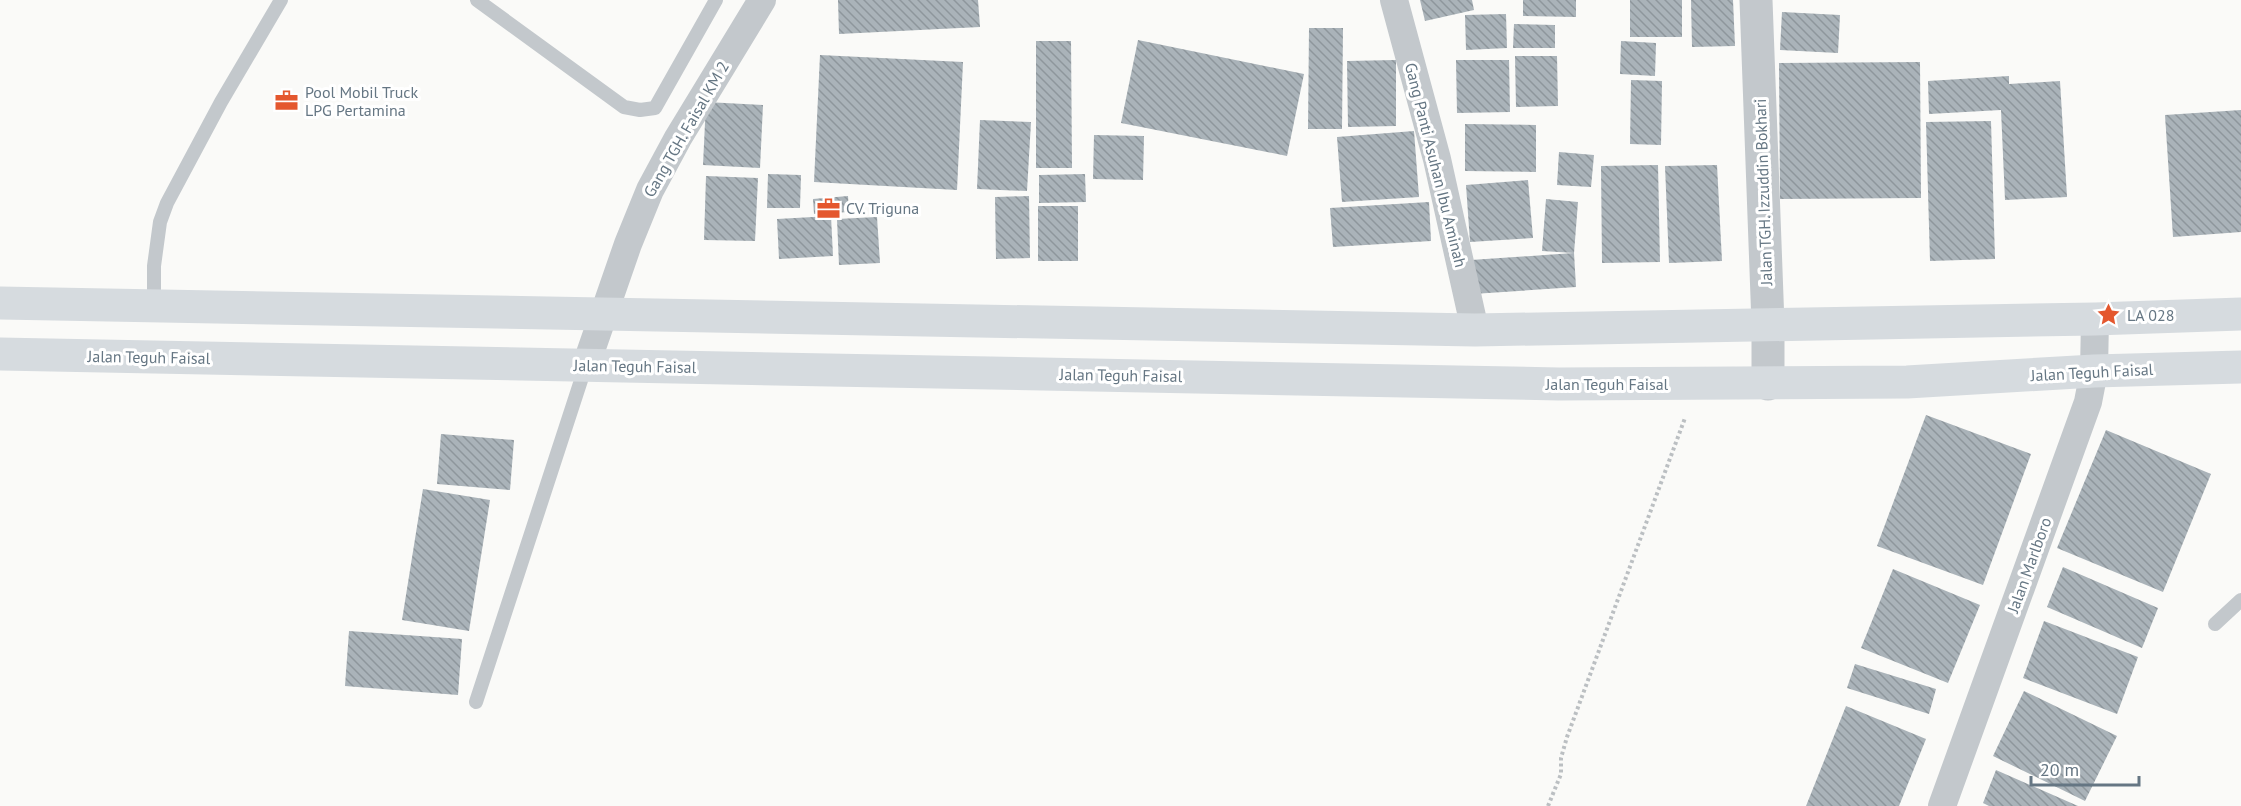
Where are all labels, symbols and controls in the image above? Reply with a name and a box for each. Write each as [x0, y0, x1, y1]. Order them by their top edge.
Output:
street label: Gang TGH. Faisal KM 2 [639, 58, 733, 200]
street label: Gang Panti Asuhan Ibu Aminah [1401, 61, 1471, 269]
place label: Pool Mobil Truck LPG Pertamina [305, 82, 419, 120]
office icon: Pool Mobil Truck LPG Pertamina [274, 88, 300, 114]
street label: Jalan TGH. Izzuddin Bokhari [1750, 98, 1776, 287]
office icon: CV. Triguna [815, 195, 841, 221]
place label: CV. Triguna [846, 198, 919, 218]
place icon: LA 028 [2096, 302, 2122, 328]
place label: LA 028 [2127, 305, 2175, 325]
street label: Jalan Teguh Faisal [87, 346, 211, 368]
street label: Jalan Teguh Faisal [573, 355, 697, 377]
street label: Jalan Teguh Faisal [2029, 359, 2154, 385]
street label: Jalan Teguh Faisal [1059, 364, 1183, 386]
street label: Jalan Teguh Faisal [1545, 374, 1669, 394]
street label: Jalan Marlboro [2002, 515, 2056, 616]
scale bar [2031, 749, 2139, 787]
text: 20 m [2040, 758, 2079, 781]

